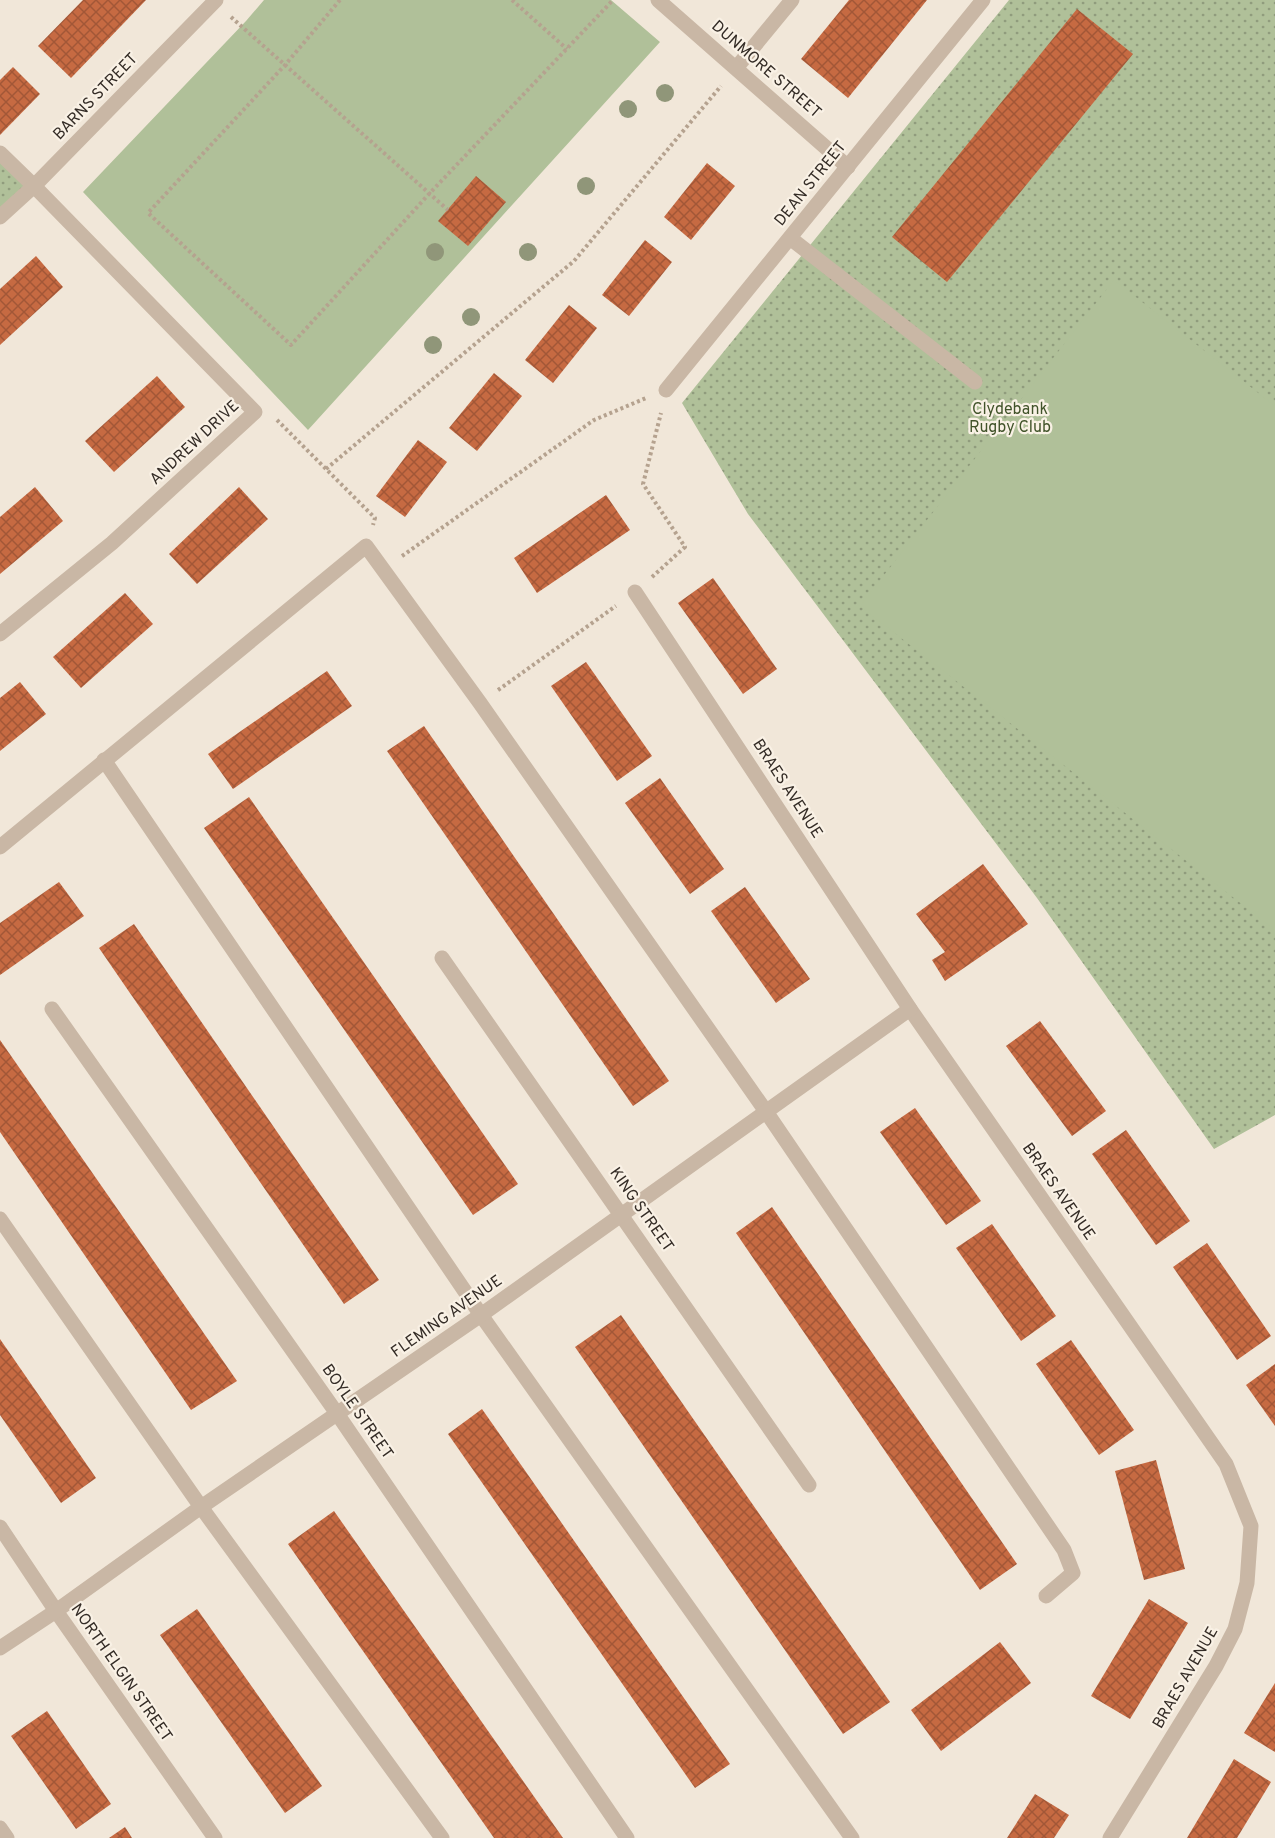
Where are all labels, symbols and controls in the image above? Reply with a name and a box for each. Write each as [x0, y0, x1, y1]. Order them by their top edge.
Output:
street label: DUNMORE STREET [707, 17, 825, 123]
street label: BARNS STREET [49, 49, 143, 145]
street label: DEAN STREET [771, 137, 851, 231]
street label: ANDREW DRIVE [146, 396, 244, 490]
park label: Clydebank Rugby Club [969, 400, 1051, 438]
street label: BRAES AVENUE [747, 736, 827, 842]
street label: BRAES AVENUE [1017, 1139, 1099, 1245]
street label: KING STREET [605, 1164, 677, 1256]
street label: FLEMING AVENUE [388, 1271, 506, 1363]
street label: BOYLE STREET [317, 1361, 397, 1463]
street label: NORTH ELGIN STREET [66, 1600, 176, 1746]
street label: BRAES AVENUE [1149, 1624, 1223, 1732]

